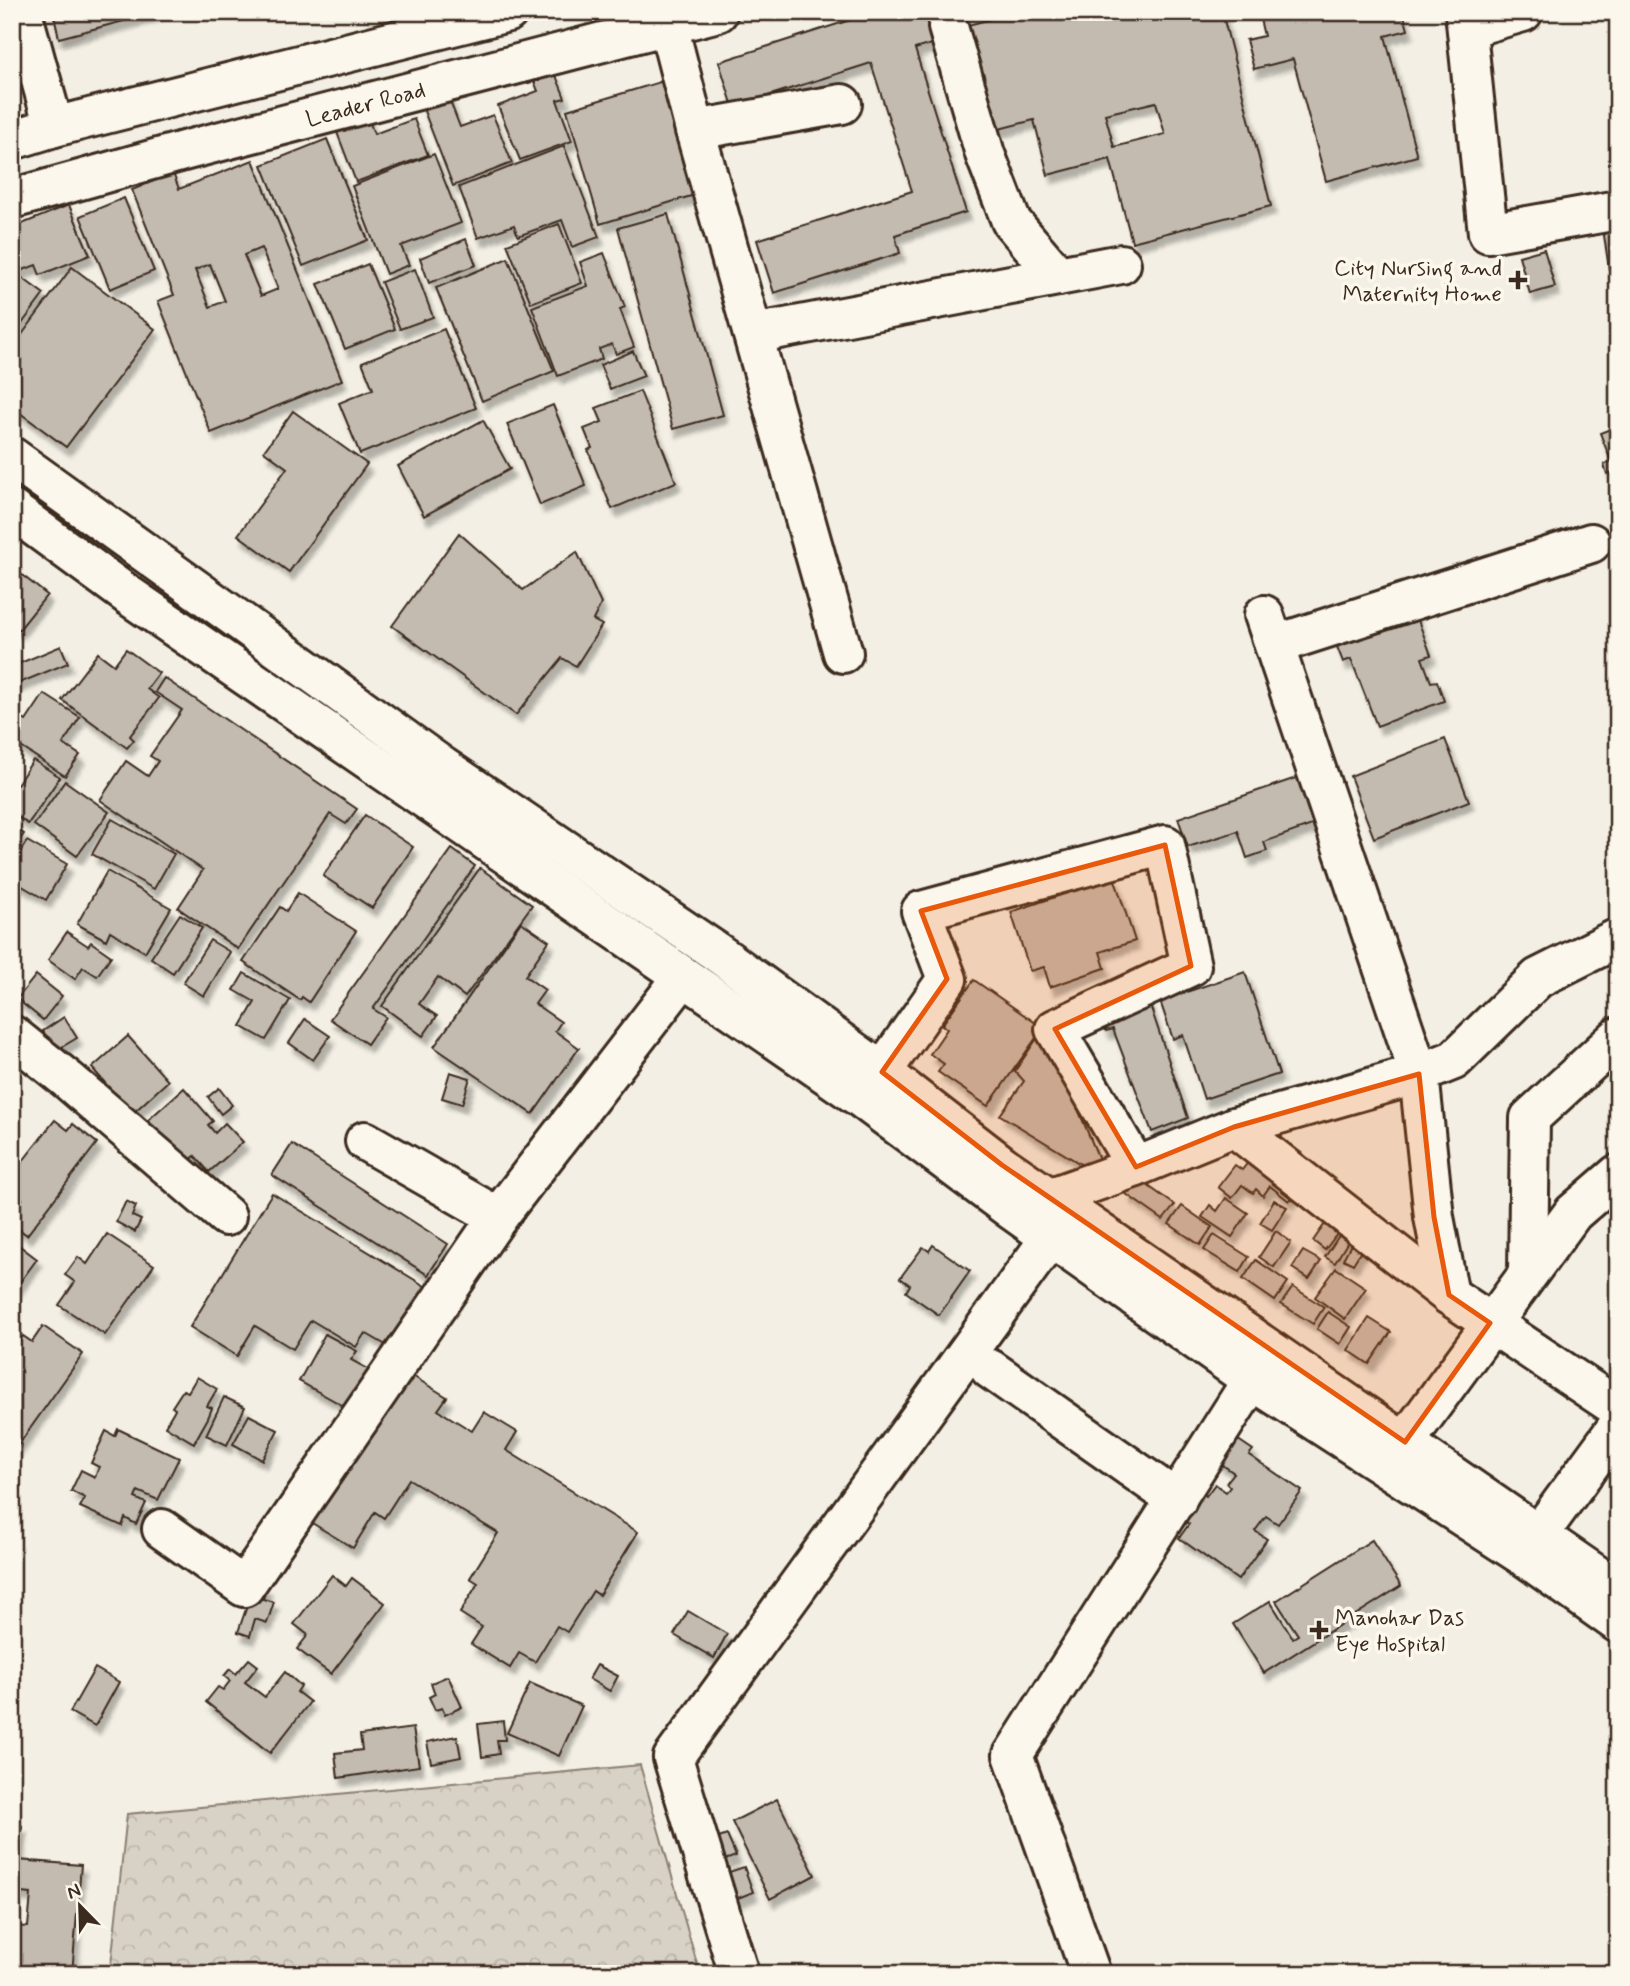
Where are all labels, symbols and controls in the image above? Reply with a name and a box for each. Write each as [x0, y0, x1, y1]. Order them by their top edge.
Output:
street label: Leader Road [303, 76, 429, 135]
place label: City Nursing and Maternity Home [1334, 254, 1502, 310]
marker: City Nursing and Maternity Home [1508, 270, 1528, 290]
place label: Manohar Das Eye Hospital [1335, 1604, 1464, 1660]
marker: Manohar Das Eye Hospital [1309, 1620, 1329, 1640]
north arrow [46, 1870, 116, 1940]
text: N [63, 1878, 85, 1906]

